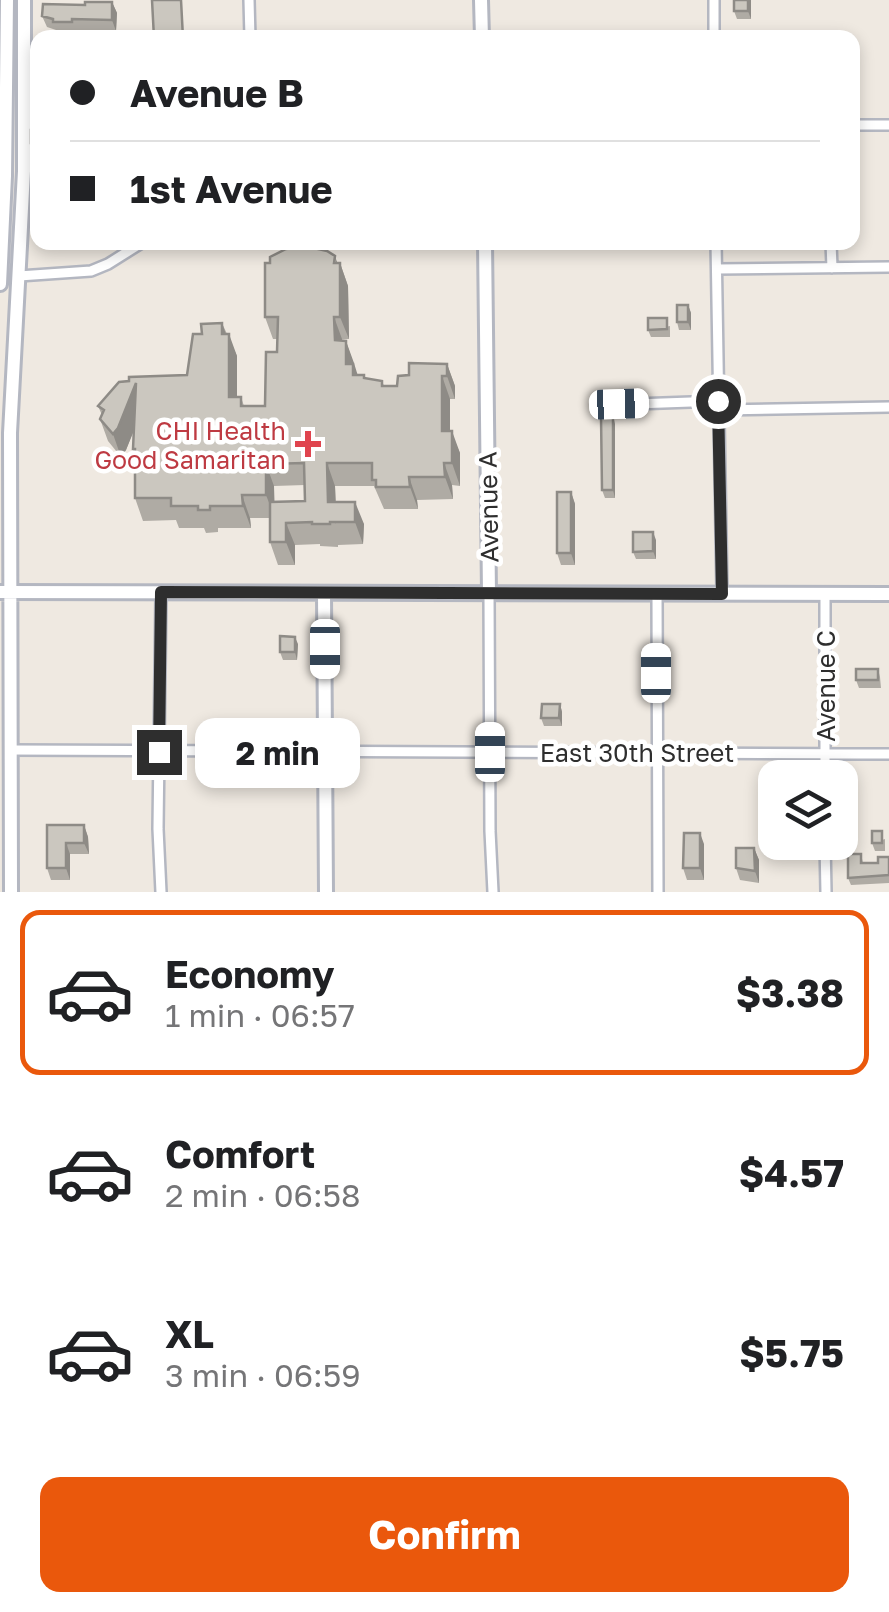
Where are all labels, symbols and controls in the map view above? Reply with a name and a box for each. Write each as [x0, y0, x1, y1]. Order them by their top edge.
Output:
text: Avenue B [130, 70, 304, 115]
text: 1st Avenue [130, 166, 333, 211]
route start [696, 379, 741, 424]
car [588, 388, 650, 420]
place label: CHI Health Good Samaritan [94, 415, 286, 475]
marker: CHI Health Good Samaritan [295, 431, 321, 457]
street label: Avenue A [472, 451, 504, 563]
car [310, 619, 340, 679]
street label: Avenue C [810, 630, 841, 742]
car [641, 643, 671, 703]
callout: 2 min [194, 717, 359, 787]
car [475, 722, 505, 782]
route end [137, 730, 182, 775]
text: 2 min [236, 734, 319, 772]
street label: East 30th Street [540, 737, 734, 768]
map controls [758, 760, 858, 860]
button: layers [758, 760, 858, 860]
icon: car [45, 948, 135, 1038]
text: Economy [165, 951, 334, 996]
text: $3.38 [736, 970, 844, 1015]
text: 1 min · 06:57 [165, 996, 355, 1034]
icon: car [45, 1128, 135, 1218]
text: Comfort [165, 1131, 315, 1176]
text: $4.57 [739, 1150, 844, 1195]
text: 2 min · 06:58 [165, 1176, 361, 1214]
icon: car [45, 1308, 135, 1398]
text: XL [165, 1311, 214, 1356]
text: $5.75 [739, 1330, 844, 1375]
text: 3 min · 06:59 [165, 1356, 361, 1394]
button: Confirm [40, 1477, 849, 1592]

